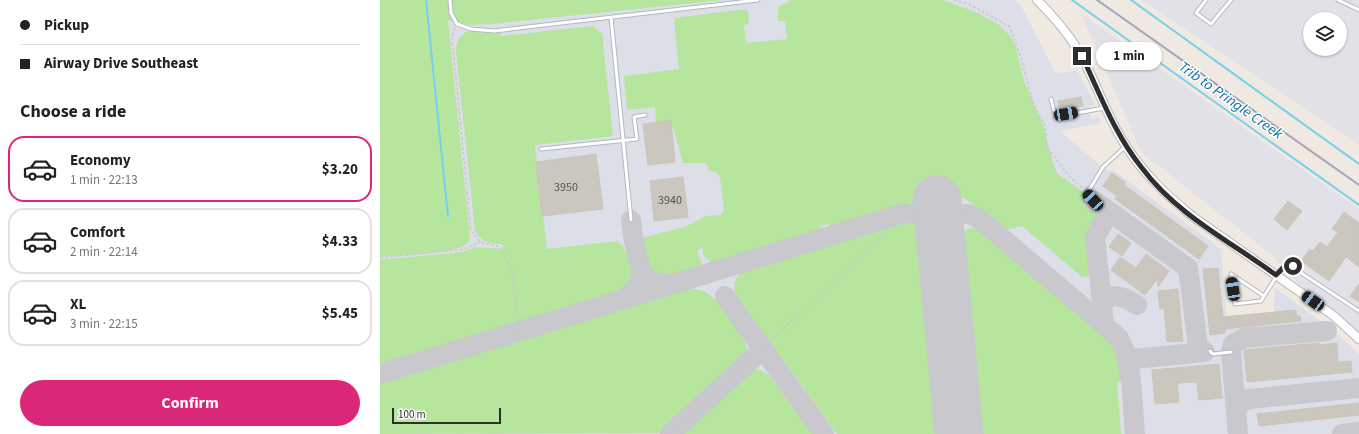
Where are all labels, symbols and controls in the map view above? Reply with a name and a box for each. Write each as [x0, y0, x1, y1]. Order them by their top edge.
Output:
map controls [1303, 12, 1347, 56]
button: layers [1303, 12, 1347, 56]
text: Pickup [44, 15, 89, 36]
callout: 1 min [1096, 42, 1162, 70]
route end [1073, 47, 1091, 65]
text: 1 min [1113, 47, 1145, 65]
text: Airway Drive Southeast [44, 53, 198, 74]
water label: Trib to Pringle Creek [1174, 57, 1288, 145]
text: Choose a ride [20, 99, 126, 124]
car [1053, 106, 1079, 122]
text: Economy [70, 150, 131, 171]
icon: car [22, 151, 58, 187]
text: $3.20 [322, 159, 358, 180]
text: 1 min · 22:13 [70, 171, 138, 189]
house number: 3950 [554, 179, 578, 196]
car [1080, 187, 1106, 213]
house number: 3940 [658, 192, 682, 209]
text: Comfort [70, 222, 125, 243]
icon: car [22, 223, 58, 259]
text: $4.33 [322, 231, 358, 252]
text: 2 min · 22:14 [70, 243, 138, 261]
route start [1284, 257, 1302, 275]
car [1225, 276, 1241, 302]
car [1300, 289, 1326, 313]
text: XL [70, 294, 86, 315]
icon: car [22, 295, 58, 331]
text: $5.45 [322, 303, 358, 324]
text: 3 min · 22:15 [70, 315, 138, 333]
button: Confirm [20, 380, 360, 426]
scale bar [392, 406, 501, 425]
text: 100 m [398, 407, 426, 422]

